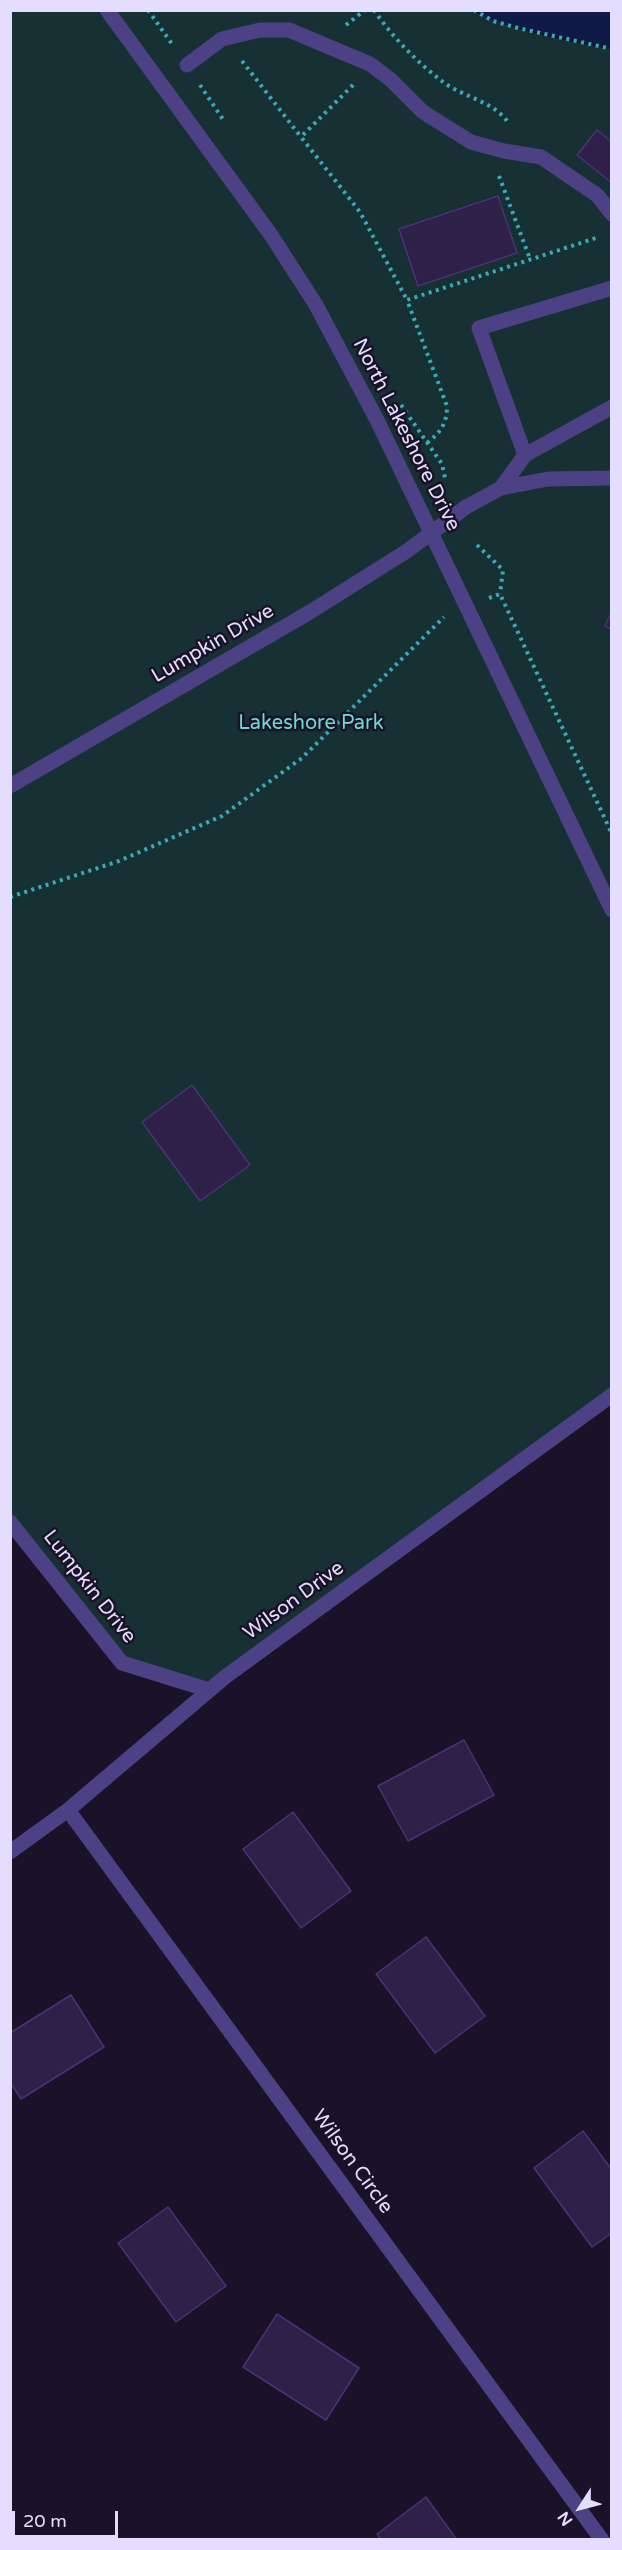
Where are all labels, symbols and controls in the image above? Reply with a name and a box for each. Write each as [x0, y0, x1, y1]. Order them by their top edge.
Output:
street label: North Lakeshore Drive [347, 335, 465, 535]
street label: Lumpkin Drive [148, 599, 278, 689]
park label: Lakeshore Park [238, 712, 384, 736]
street label: Lumpkin Drive [37, 1526, 141, 1648]
street label: Wilson Drive [239, 1557, 349, 1645]
street label: Wilson Circle [306, 2105, 398, 2219]
north arrow [550, 2478, 610, 2538]
scale bar [15, 2499, 122, 2537]
text: N [554, 2508, 577, 2530]
text: 20 m [23, 2510, 67, 2532]

